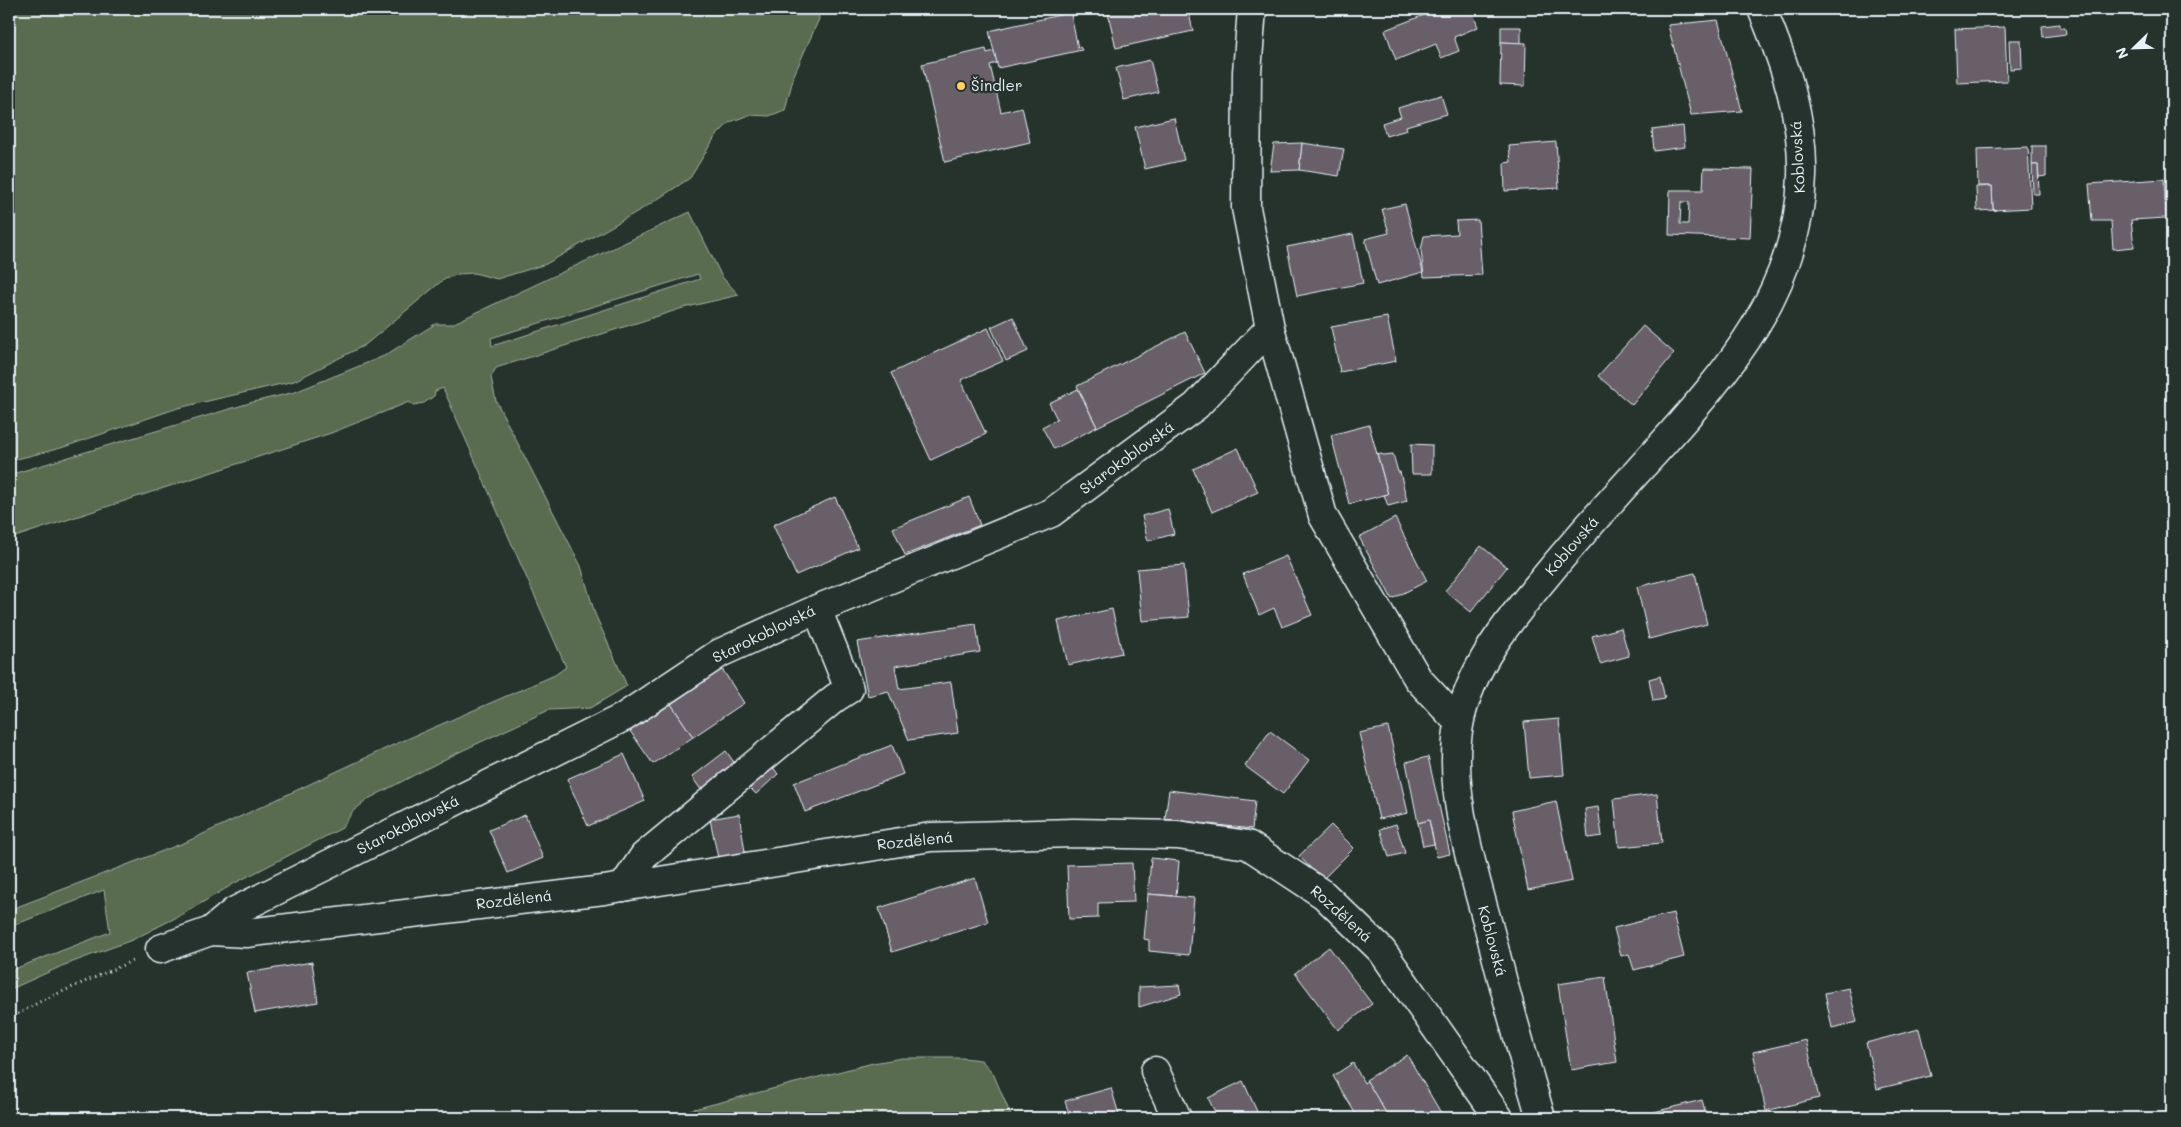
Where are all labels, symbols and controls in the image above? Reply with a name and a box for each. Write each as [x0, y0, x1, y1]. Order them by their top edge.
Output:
north arrow [2108, 22, 2158, 72]
text: N [2111, 45, 2132, 62]
place label: Šindler [971, 75, 1022, 95]
marker: Šindler [955, 80, 967, 92]
street label: Koblovská [1785, 120, 1809, 194]
street label: Starokoblovská [1075, 416, 1178, 498]
street label: Koblovská [1540, 511, 1603, 579]
street label: Starokoblovská [709, 599, 818, 667]
street label: Starokoblovská [353, 790, 462, 859]
street label: Rozdělená [876, 826, 954, 854]
street label: Rozdělená [1307, 880, 1377, 946]
street label: Rozdělená [475, 884, 553, 914]
street label: Koblovská [1474, 903, 1512, 978]

